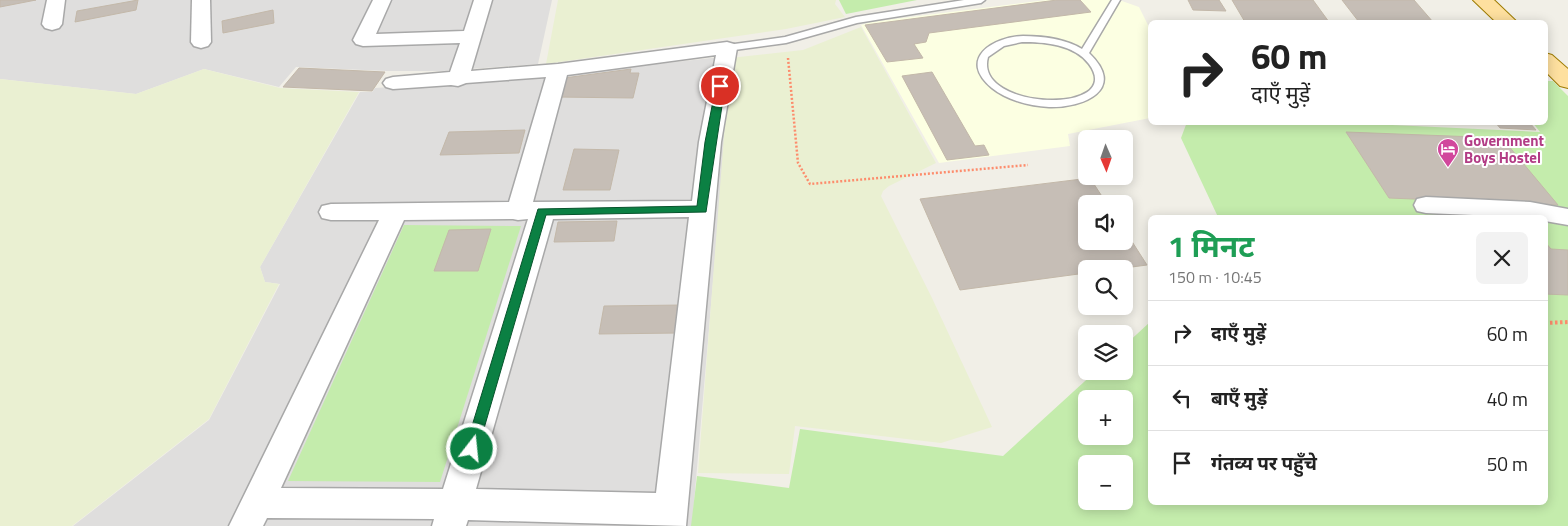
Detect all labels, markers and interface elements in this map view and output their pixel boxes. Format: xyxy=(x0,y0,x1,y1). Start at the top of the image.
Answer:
text: 60 m xyxy=(1251,29,1327,83)
icon: right xyxy=(1168,40,1233,105)
pin xyxy=(699,65,741,107)
icon: arrive xyxy=(706,72,734,100)
text: दाएँ मुड़ें xyxy=(1251,77,1310,111)
place label: Government Boys Hostel xyxy=(1464,129,1544,169)
north arrow xyxy=(1078,130,1132,185)
map controls xyxy=(1078,130,1133,510)
hotel icon: Government Boys Hostel xyxy=(1436,137,1460,168)
button: sound xyxy=(1078,195,1133,250)
text: 1 मिनट xyxy=(1168,223,1254,269)
button: close xyxy=(1476,232,1528,284)
button: search xyxy=(1078,260,1133,315)
text: 150 m · 10:45 xyxy=(1168,265,1262,289)
text: दाएँ मुड़ें xyxy=(1211,318,1266,347)
icon: right xyxy=(1168,319,1196,347)
text: 60 m xyxy=(1487,319,1528,348)
button: layers xyxy=(1078,325,1133,380)
text: बाएँ मुड़ें xyxy=(1211,383,1267,412)
icon: left xyxy=(1168,384,1196,412)
text: 40 m xyxy=(1487,384,1528,413)
button: + xyxy=(1078,390,1133,445)
position arrow xyxy=(445,422,497,474)
text: गंतव्य पर पहुँचे xyxy=(1211,448,1317,477)
icon: arrive xyxy=(1168,449,1196,477)
text: 50 m xyxy=(1487,449,1528,478)
button: − xyxy=(1078,455,1133,510)

